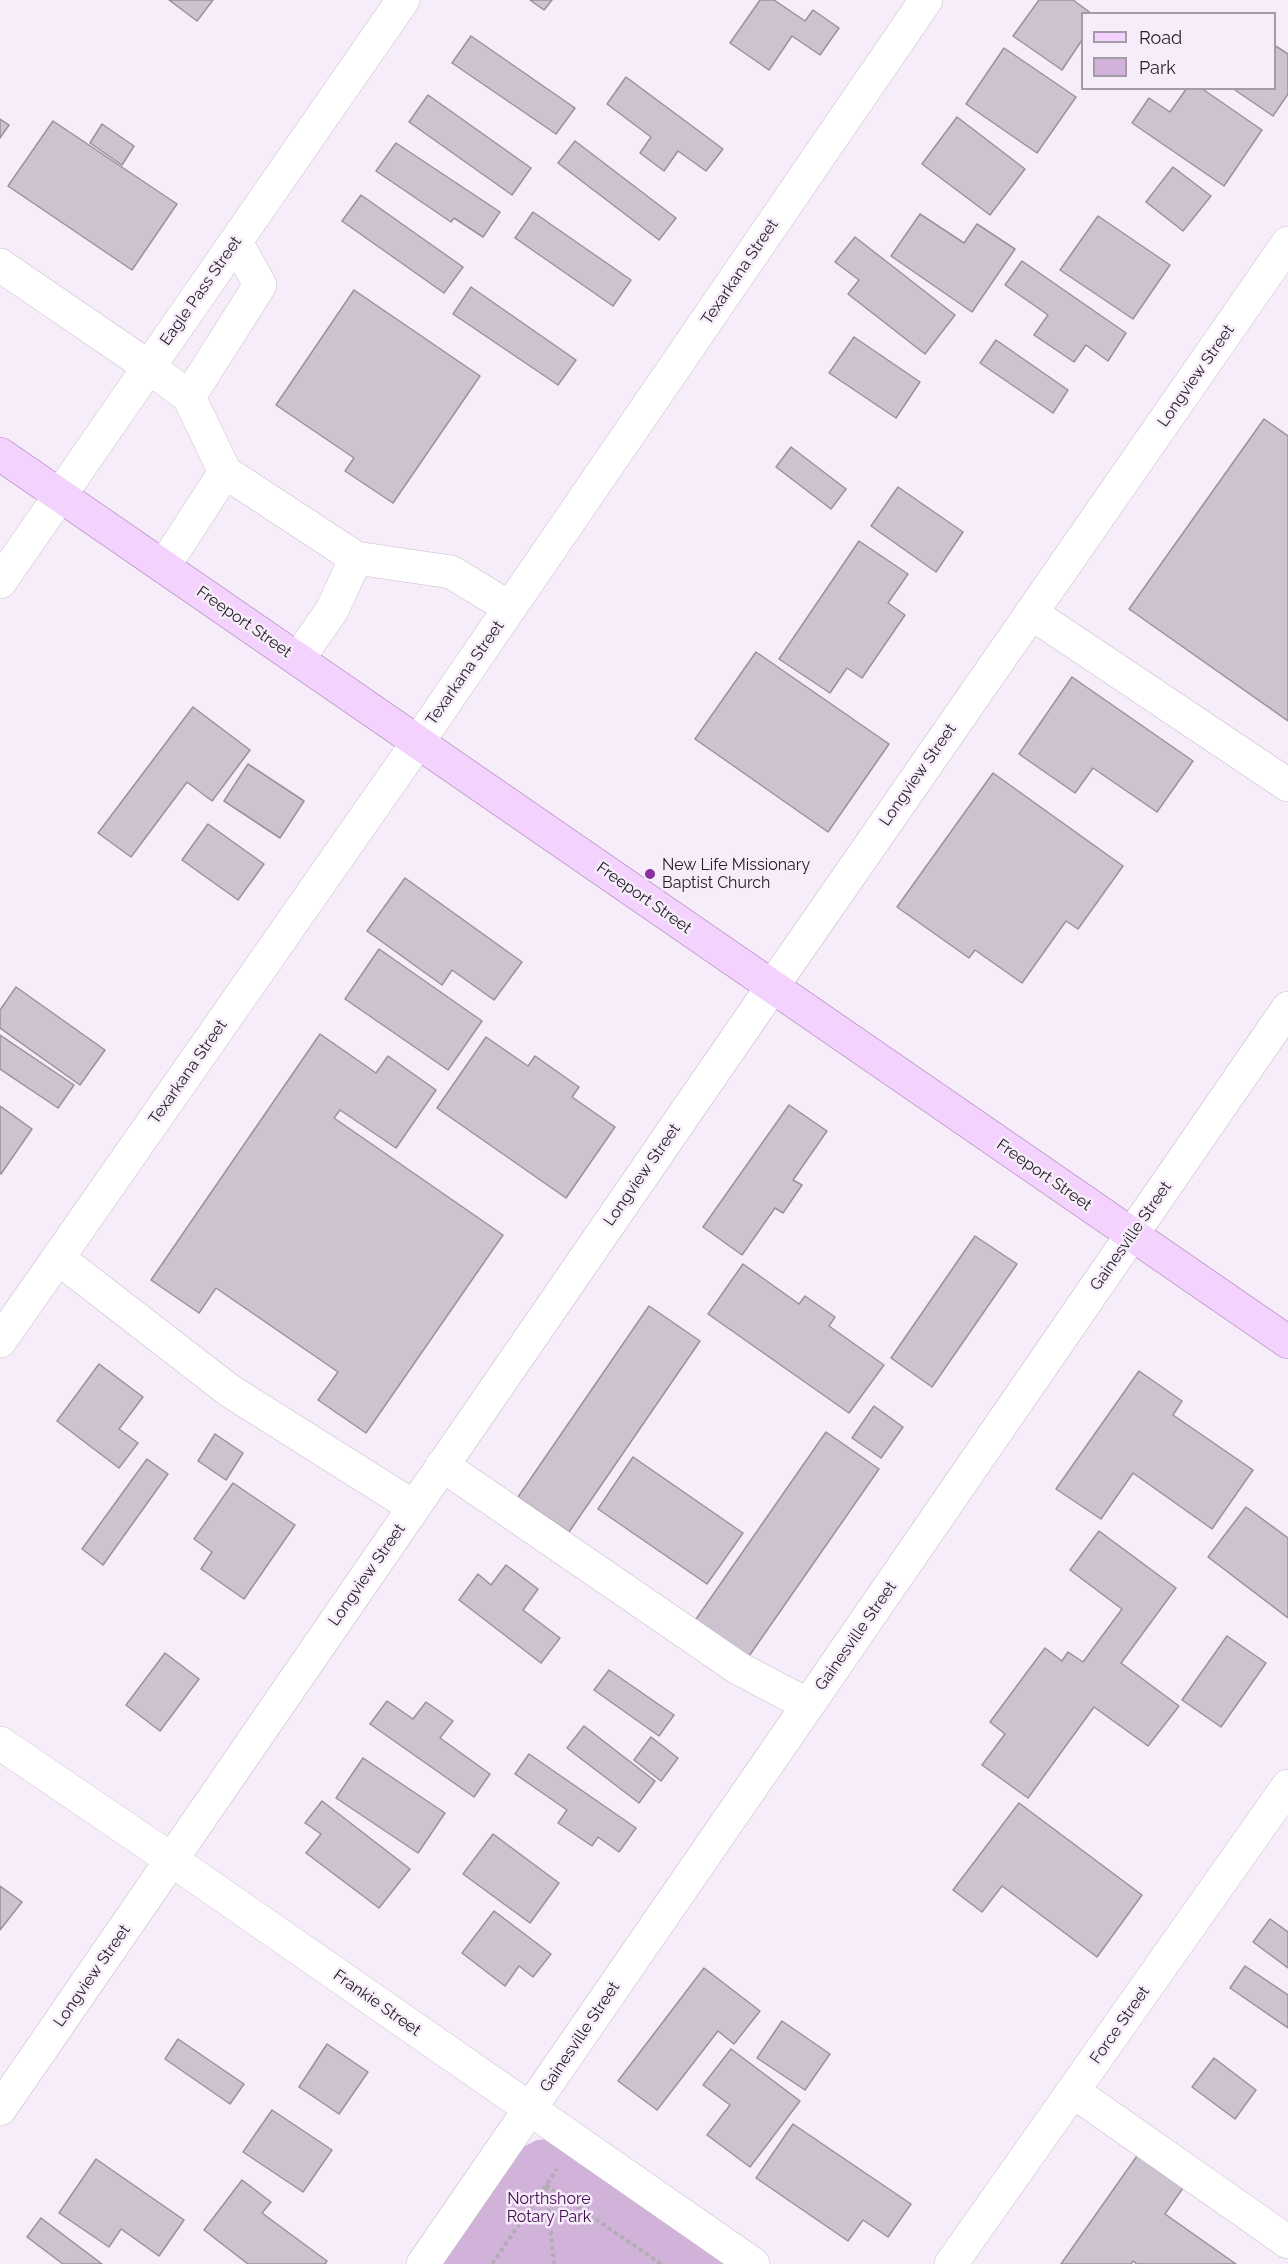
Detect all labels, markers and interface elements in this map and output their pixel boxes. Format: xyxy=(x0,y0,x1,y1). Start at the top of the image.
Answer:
legend xyxy=(1081,12,1276,90)
text: Road xyxy=(1139,27,1182,48)
text: Park xyxy=(1139,57,1176,78)
street label: Texarkana Street xyxy=(698,216,782,328)
street label: Eagle Pass Street xyxy=(156,233,246,349)
street label: Longview Street xyxy=(1154,321,1238,431)
street label: Freeport Street xyxy=(193,582,295,662)
street label: Texarkana Street xyxy=(422,617,508,729)
street label: Longview Street xyxy=(876,720,960,830)
place label: New Life Missionary Baptist Church xyxy=(662,855,810,893)
street label: Freeport Street xyxy=(593,858,695,938)
marker: New Life Missionary Baptist Church xyxy=(643,867,657,881)
street label: Texarkana Street xyxy=(145,1016,231,1128)
street label: Longview Street xyxy=(600,1120,684,1230)
street label: Freeport Street xyxy=(993,1135,1095,1215)
street label: Gainesville Street xyxy=(1086,1178,1176,1294)
street label: Longview Street xyxy=(325,1520,409,1630)
street label: Gainesville Street xyxy=(811,1578,901,1694)
street label: Longview Street xyxy=(50,1921,134,2031)
street label: Frankie Street xyxy=(330,1966,424,2040)
street label: Gainesville Street xyxy=(536,1978,624,2096)
street label: Force Street xyxy=(1086,1983,1154,2067)
park label: Northshore Rotary Park xyxy=(507,2189,591,2227)

